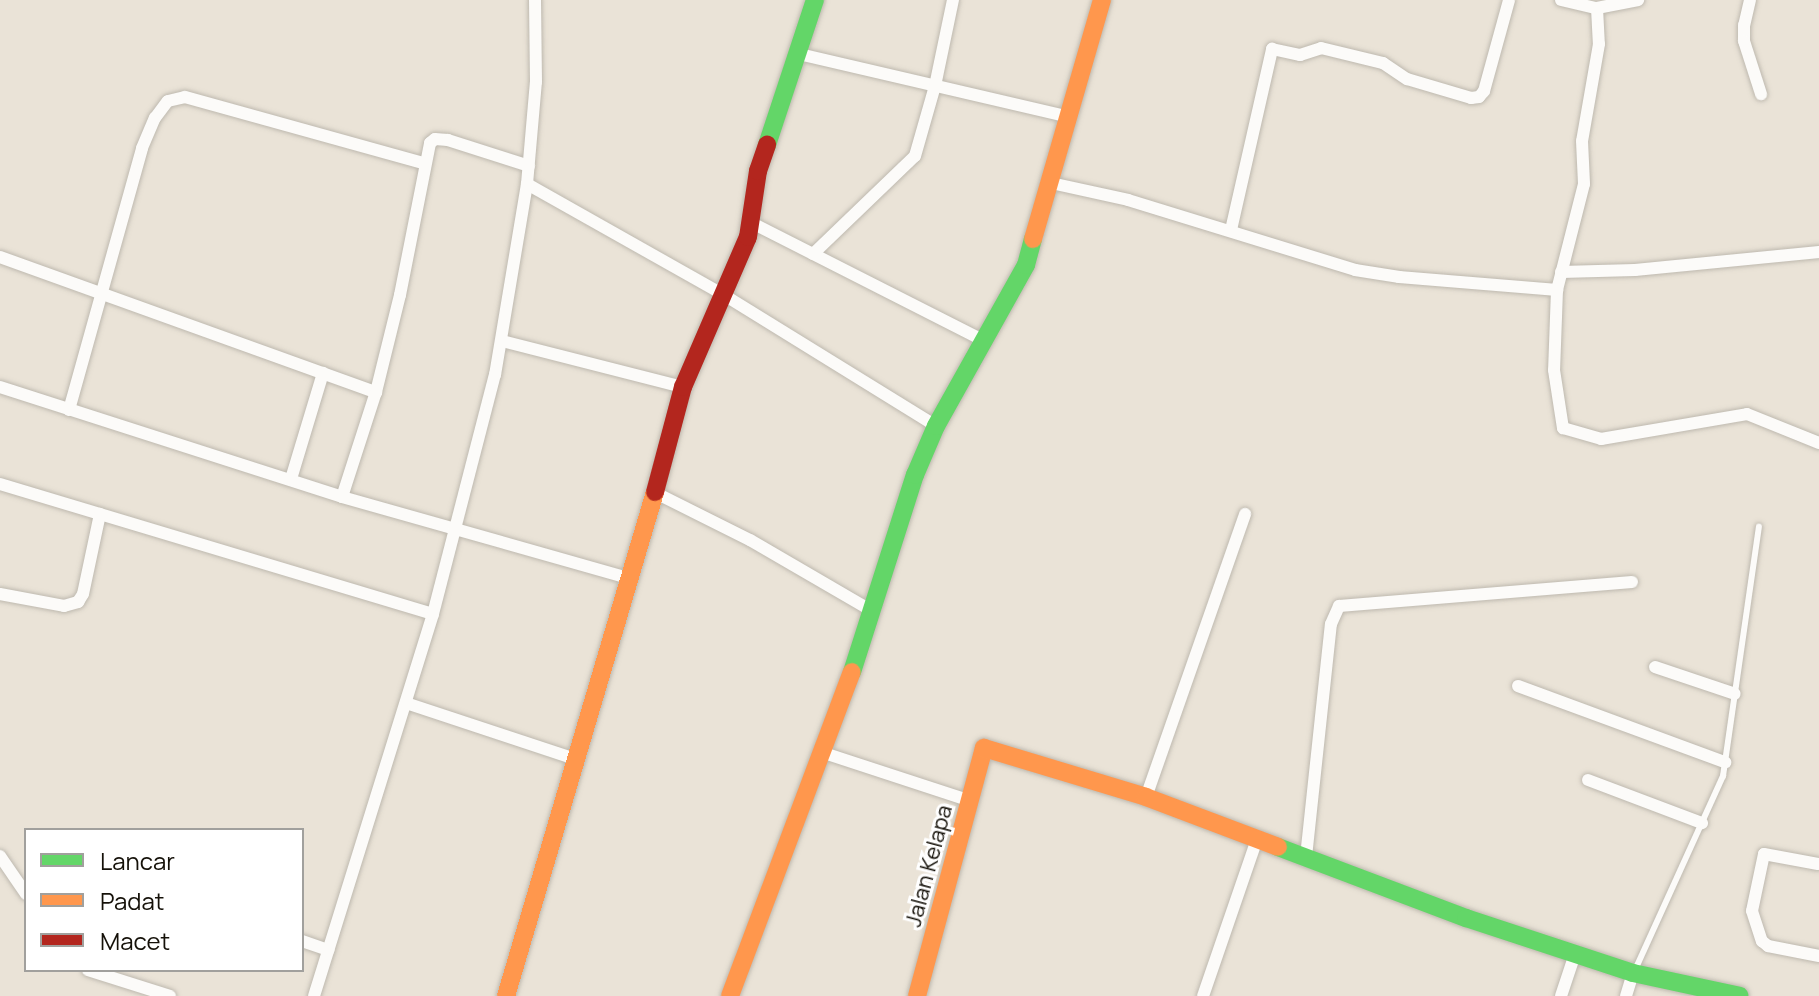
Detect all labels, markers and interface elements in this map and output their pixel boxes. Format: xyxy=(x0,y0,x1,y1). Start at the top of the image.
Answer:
street label: Jalan Kelapa xyxy=(900,802,958,930)
legend xyxy=(24,828,304,972)
text: Lancar xyxy=(100,844,175,877)
text: Padat xyxy=(100,884,164,917)
text: Macet xyxy=(100,924,170,957)

